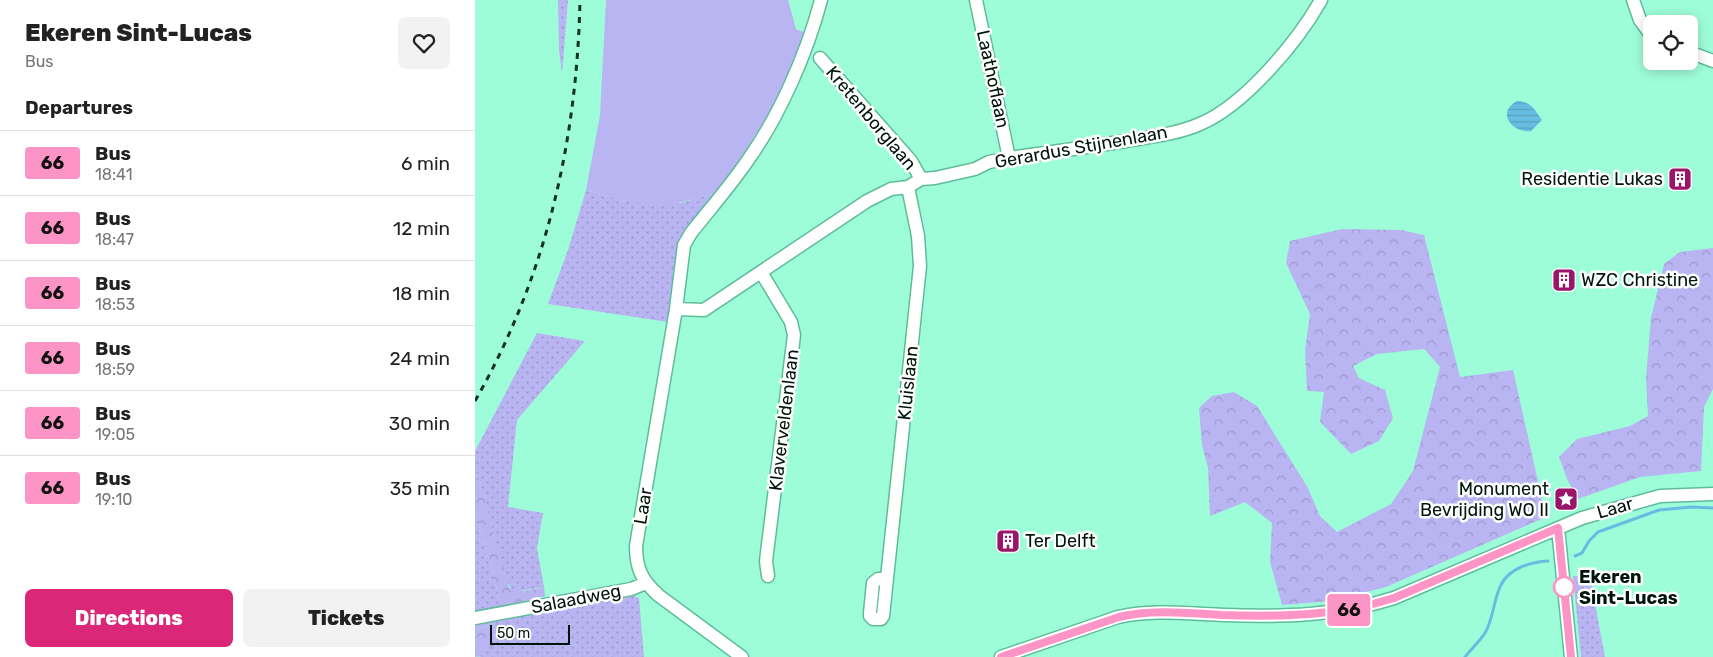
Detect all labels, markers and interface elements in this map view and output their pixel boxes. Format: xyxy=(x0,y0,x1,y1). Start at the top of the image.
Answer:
map controls xyxy=(1643,15,1698,70)
button: locate xyxy=(1643,15,1698,70)
button: heart xyxy=(398,17,450,69)
text: Ekeren Sint-Lucas xyxy=(25,19,252,47)
street label: Laathoflaan xyxy=(972,28,1014,130)
text: Bus xyxy=(25,52,53,71)
street label: Kretenborglaan xyxy=(821,61,921,175)
text: Departures xyxy=(25,96,133,119)
street label: Gerardus Stijnenlaan xyxy=(993,121,1169,173)
text: Bus xyxy=(95,142,131,165)
text: 66 xyxy=(41,152,64,174)
text: 6 min xyxy=(401,152,450,175)
text: 18:41 xyxy=(95,165,133,184)
building icon: Residentie Lukas xyxy=(1667,166,1693,192)
place label: Residentie Lukas xyxy=(1521,168,1663,190)
text: Bus xyxy=(95,207,131,230)
text: 66 xyxy=(41,217,64,239)
text: 12 min xyxy=(393,217,450,240)
text: 18:47 xyxy=(95,230,134,249)
building icon: WZC Christine xyxy=(1551,267,1577,293)
place label: WZC Christine xyxy=(1581,269,1698,291)
text: Bus xyxy=(95,272,131,295)
text: 66 xyxy=(41,282,64,304)
text: 18 min xyxy=(392,282,450,305)
text: 18:53 xyxy=(95,295,135,314)
text: Bus xyxy=(95,337,131,360)
street label: Kluislaan xyxy=(893,345,923,421)
text: 66 xyxy=(41,347,64,369)
text: 24 min xyxy=(390,347,450,370)
street label: Klaverveldenlaan xyxy=(764,348,804,492)
text: 18:59 xyxy=(95,360,135,379)
text: Bus xyxy=(95,402,131,425)
text: 66 xyxy=(41,412,64,434)
text: 30 min xyxy=(389,412,450,435)
text: 19:05 xyxy=(95,425,135,444)
text: Bus xyxy=(95,467,131,490)
text: 66 xyxy=(41,477,64,499)
text: 35 min xyxy=(390,477,450,500)
place label: Monument Bevrijding WO II xyxy=(1420,478,1549,521)
street label: Laar xyxy=(629,486,657,526)
place icon: Monument Bevrijding WO II xyxy=(1553,486,1579,512)
text: 19:10 xyxy=(95,490,132,509)
street label: Laar xyxy=(1594,492,1636,524)
building icon: Ter Delft xyxy=(995,528,1021,554)
place label: Ter Delft xyxy=(1025,530,1095,552)
place label: Ekeren Sint-Lucas xyxy=(1579,566,1678,609)
marker: Ekeren Sint-Lucas xyxy=(1553,576,1575,598)
street label: Salaadweg xyxy=(529,580,623,618)
button: Directions xyxy=(25,589,233,647)
button: Tickets xyxy=(243,589,450,647)
line badge: 66 xyxy=(1327,594,1371,626)
text: 66 xyxy=(1337,599,1361,621)
scale bar xyxy=(490,622,570,645)
text: 50 m xyxy=(497,625,530,642)

